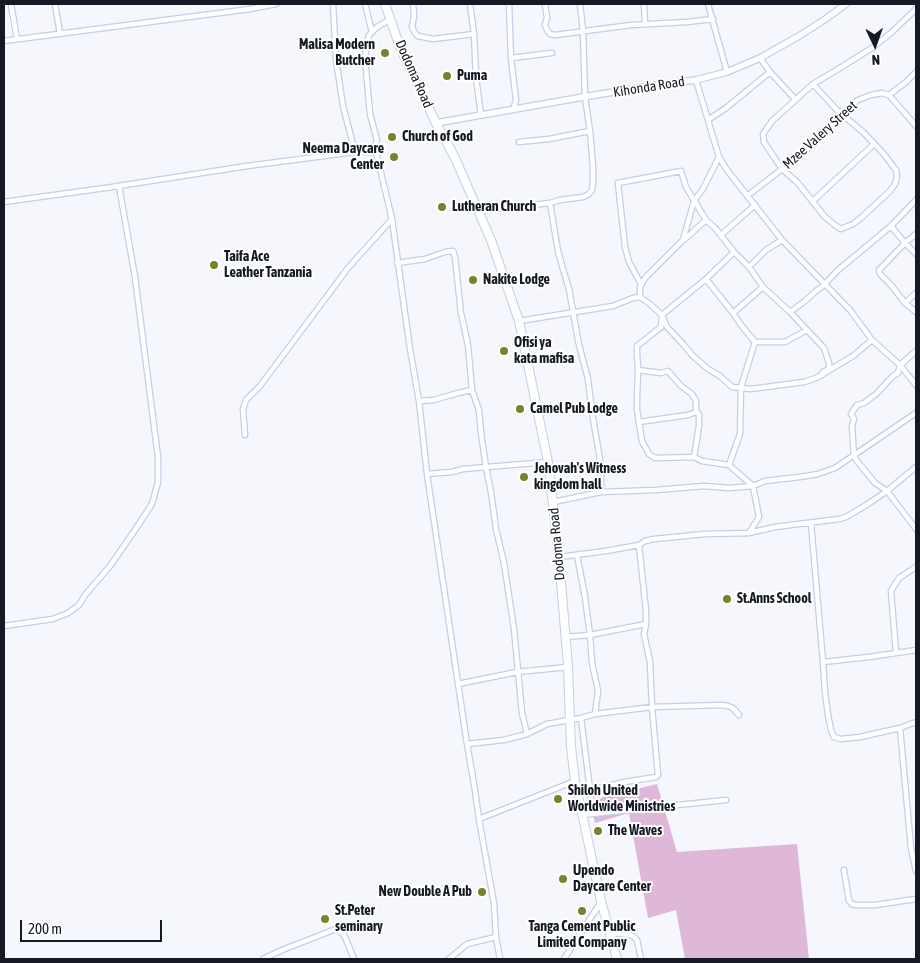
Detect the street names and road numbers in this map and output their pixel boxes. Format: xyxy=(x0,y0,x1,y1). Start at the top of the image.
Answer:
street label: Dodoma Road xyxy=(392,37,436,111)
street label: Kihonda Road xyxy=(612,73,686,101)
street label: Mzee Valery Street xyxy=(779,97,861,173)
street label: Dodoma Road xyxy=(545,507,569,581)

